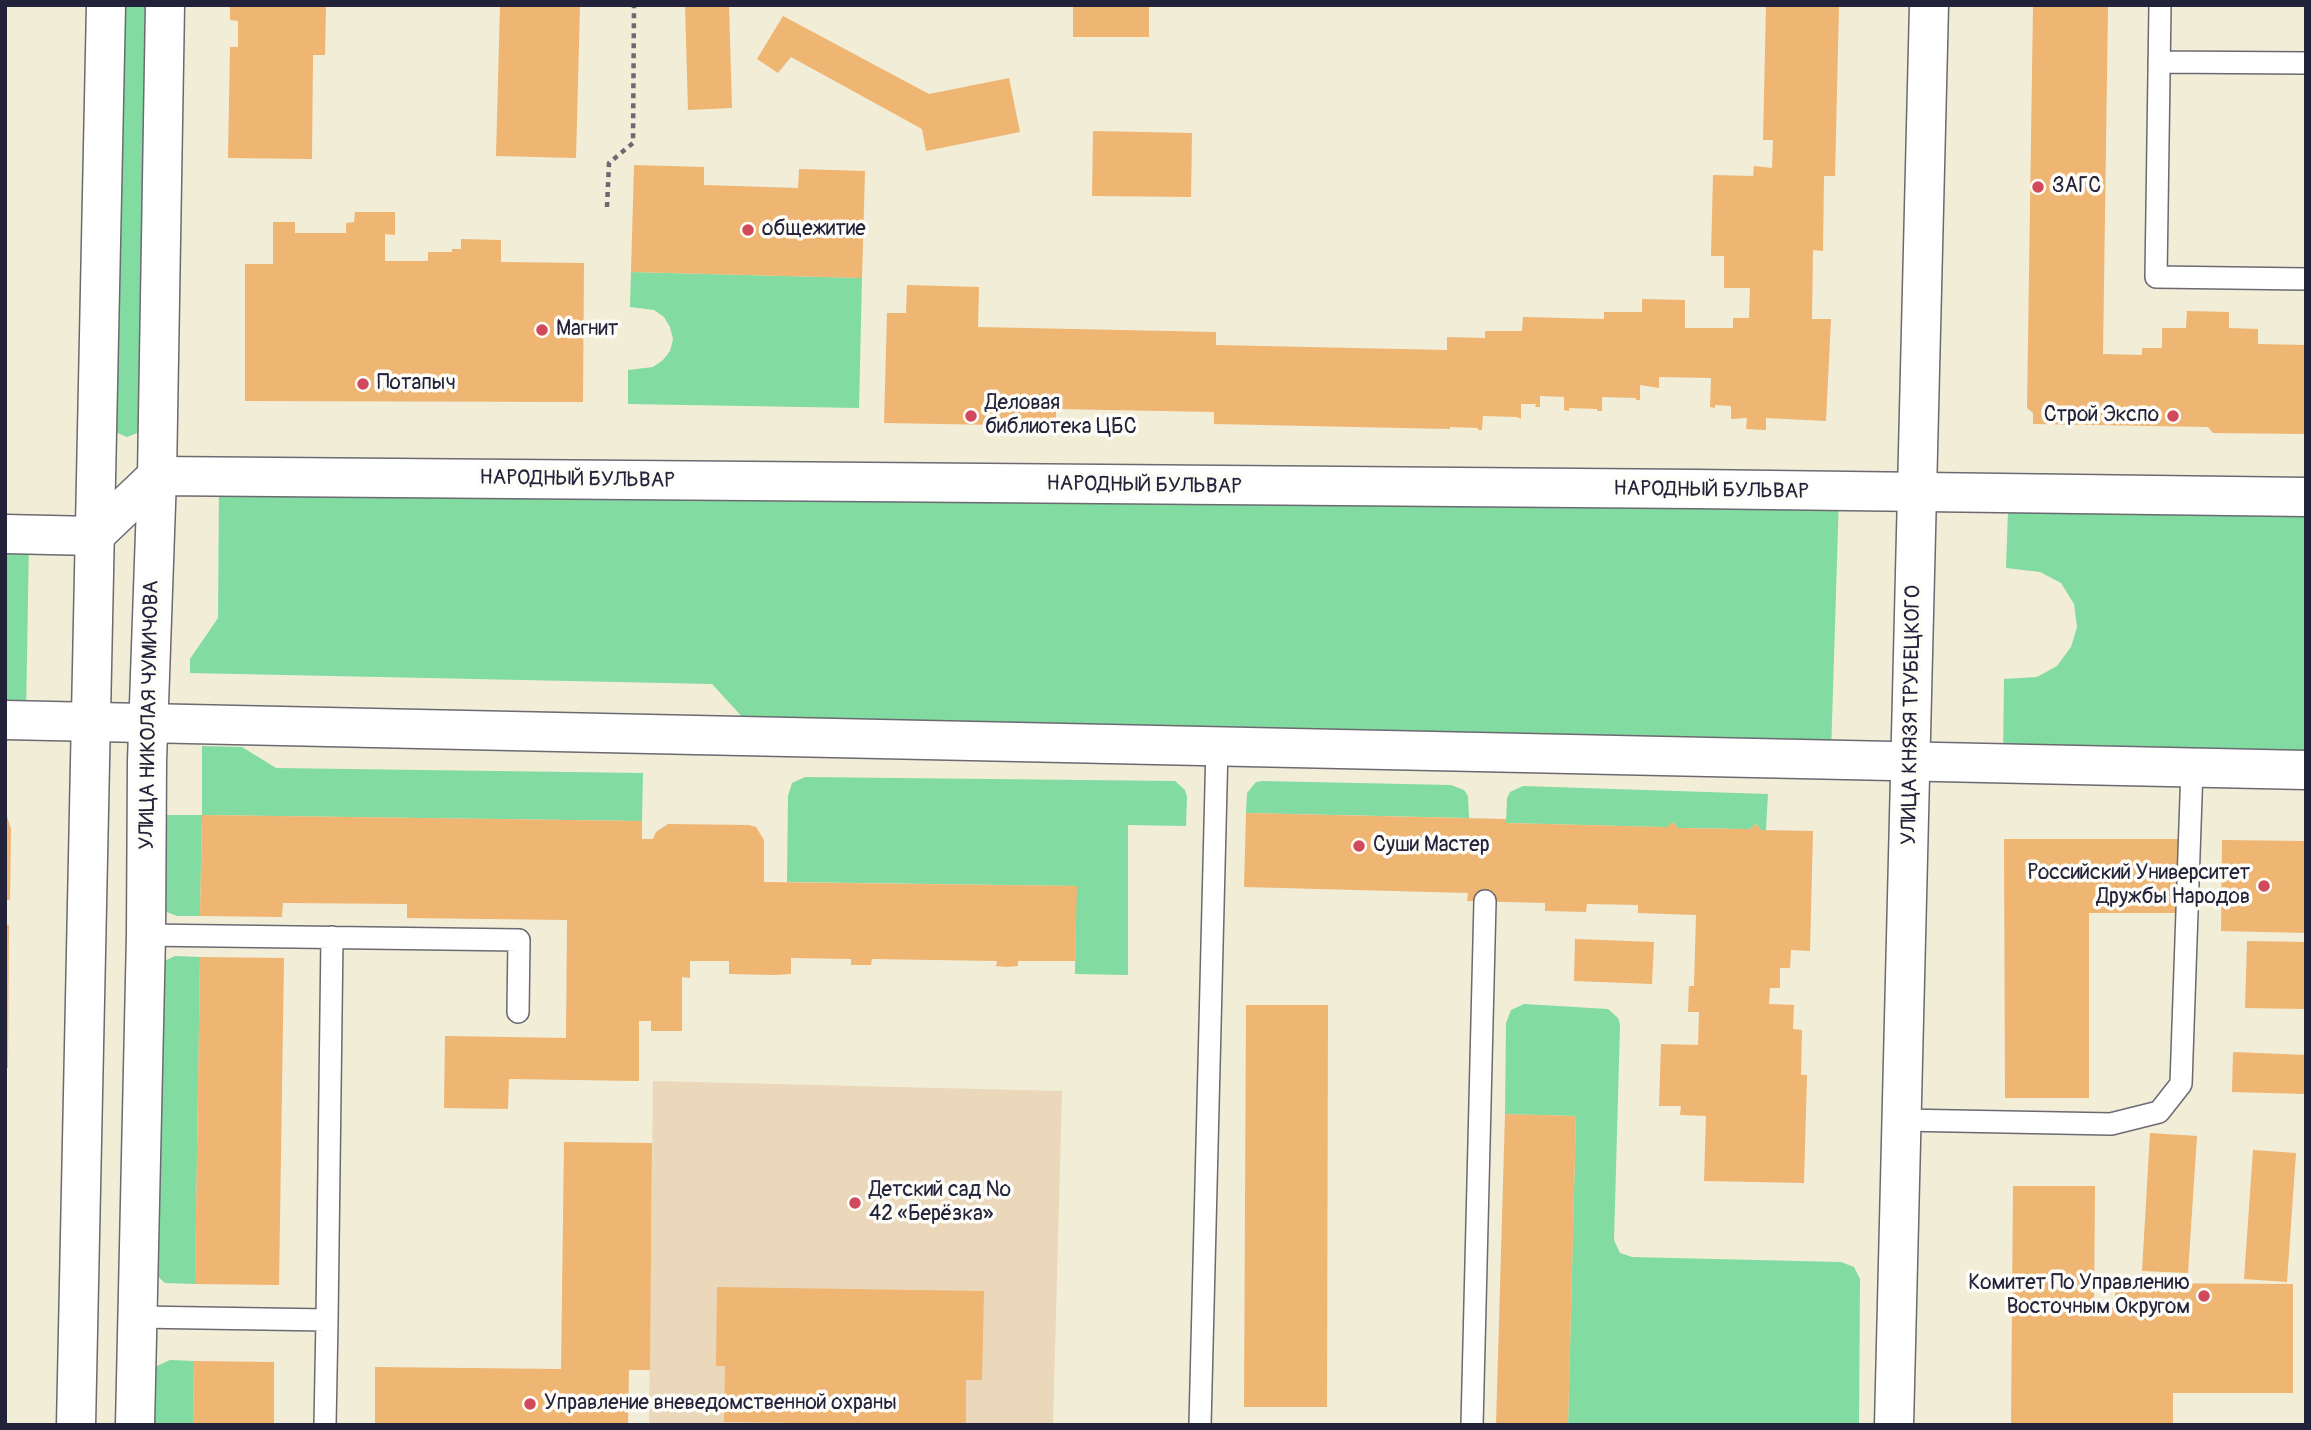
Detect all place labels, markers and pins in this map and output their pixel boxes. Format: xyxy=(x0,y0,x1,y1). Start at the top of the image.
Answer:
place label: ЗАГС xyxy=(2052,174,2101,200)
marker: ЗАГС xyxy=(2030,179,2046,195)
place label: общежитие xyxy=(762,217,866,243)
marker: общежитие xyxy=(740,222,756,238)
place label: Магнит xyxy=(556,317,618,343)
marker: Магнит xyxy=(534,322,550,338)
place label: Потапыч xyxy=(377,371,456,397)
marker: Потапыч xyxy=(355,376,371,392)
place label: Деловая библиотека ЦБС xyxy=(985,391,1137,441)
place label: Строй Экспо xyxy=(2044,403,2159,429)
marker: Деловая библиотека ЦБС xyxy=(963,408,979,424)
marker: Строй Экспо xyxy=(2165,408,2181,424)
place label: Суши Мастер xyxy=(1373,833,1490,859)
marker: Суши Мастер xyxy=(1351,838,1367,854)
place label: Российский Университет Дружбы Народов xyxy=(2028,861,2250,911)
marker: Российский Университет Дружбы Народов xyxy=(2256,878,2272,894)
place label: Детский сад № 42 «Берёзка» xyxy=(869,1178,1011,1228)
marker: Детский сад № 42 «Берёзка» xyxy=(847,1195,863,1211)
place label: Комитет По Управлению Восточным Округом xyxy=(1968,1271,2190,1321)
marker: Комитет По Управлению Восточным Округом xyxy=(2196,1288,2212,1304)
place label: Управление вневедомственной охраны xyxy=(544,1391,897,1417)
marker: Управление вневедомственной охраны xyxy=(522,1396,538,1412)

